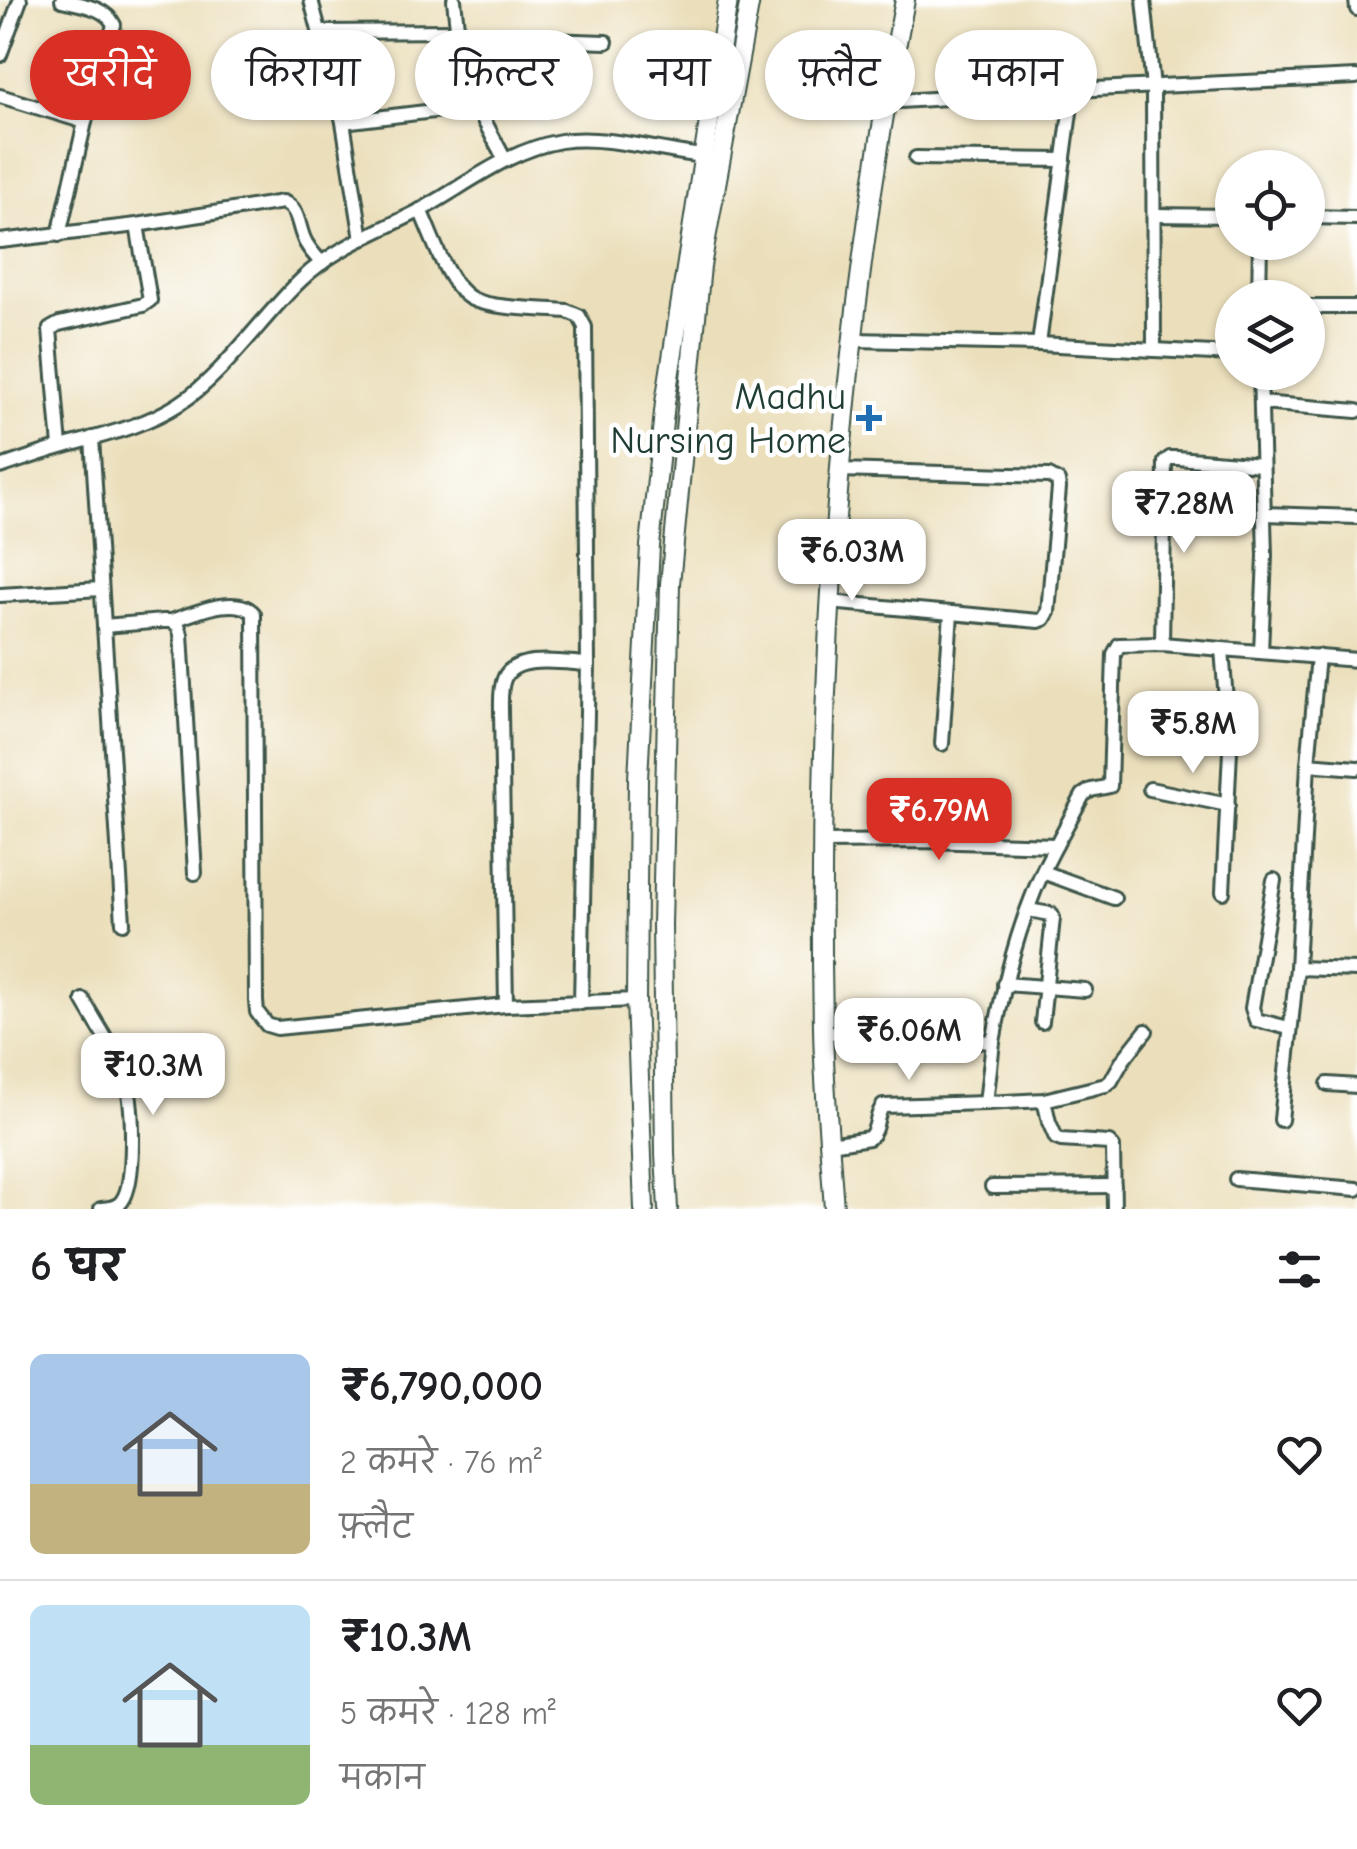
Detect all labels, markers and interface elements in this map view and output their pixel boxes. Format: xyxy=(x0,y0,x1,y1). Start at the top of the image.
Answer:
chip: खरीदें xyxy=(30,30,191,120)
chip: किराया xyxy=(211,30,395,120)
chip: फ़िल्टर xyxy=(415,30,593,120)
chip: नया xyxy=(613,30,745,120)
chip: फ़्लैट xyxy=(765,30,915,120)
chip: मकान xyxy=(935,30,1097,120)
map controls xyxy=(1215,150,1325,390)
button: locate xyxy=(1215,150,1325,260)
button: layers xyxy=(1215,280,1325,390)
place label: Madhu Nursing Home xyxy=(610,375,846,463)
marker: Madhu Nursing Home xyxy=(856,405,882,431)
pin: ₹7.28M xyxy=(1103,471,1265,556)
text: ₹7.28M xyxy=(1134,485,1234,522)
pin: ₹6.03M xyxy=(771,519,933,604)
text: ₹6.03M xyxy=(800,533,904,570)
pin: ₹5.8M xyxy=(1123,691,1263,776)
text: ₹5.8M xyxy=(1150,705,1236,742)
pin: ₹6.79M xyxy=(858,778,1020,863)
text: ₹6.79M xyxy=(889,792,989,829)
pin: ₹6.06M xyxy=(828,998,990,1083)
text: ₹6.06M xyxy=(856,1012,962,1049)
pin: ₹10.3M xyxy=(72,1033,234,1118)
text: ₹10.3M xyxy=(103,1047,203,1084)
text: 6 घर xyxy=(30,1242,123,1291)
icon: filters xyxy=(1272,1242,1327,1297)
text: ₹6,790,000 xyxy=(340,1362,543,1411)
icon: home xyxy=(110,1394,230,1514)
icon: heart xyxy=(1272,1427,1327,1482)
text: 2 कमरे · 76 m² xyxy=(340,1444,542,1481)
text: फ़्लैट xyxy=(340,1509,413,1546)
text: ₹10.3M xyxy=(340,1613,472,1662)
icon: home xyxy=(110,1645,230,1765)
icon: heart xyxy=(1272,1678,1327,1733)
text: 5 कमरे · 128 m² xyxy=(340,1695,556,1732)
text: मकान xyxy=(340,1760,425,1797)

